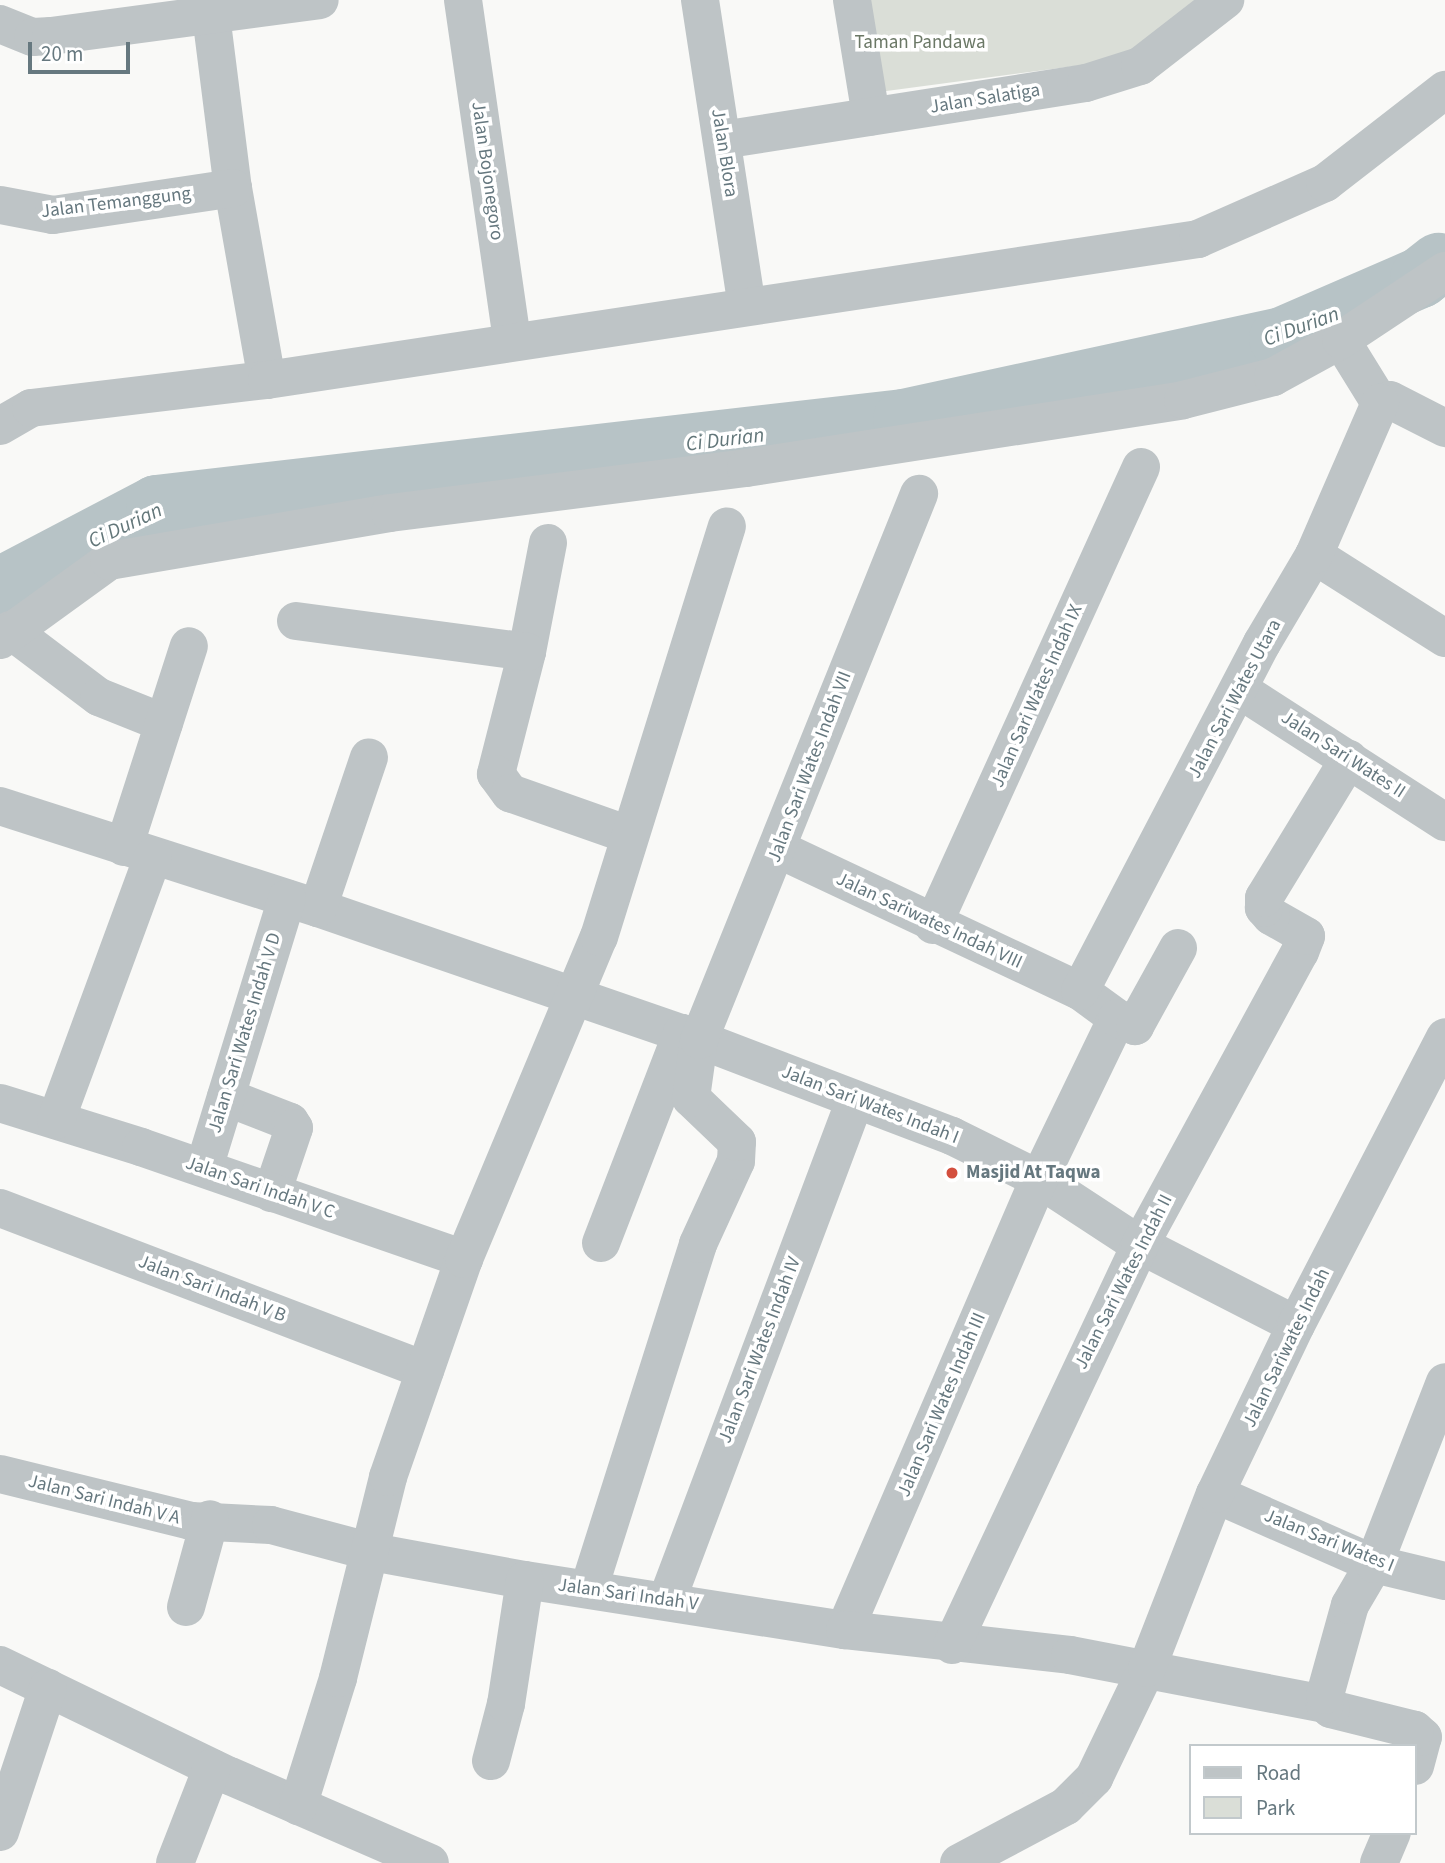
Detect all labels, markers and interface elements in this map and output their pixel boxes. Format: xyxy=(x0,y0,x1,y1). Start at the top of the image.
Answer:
scale bar xyxy=(32,28,133,72)
park label: Taman Pandawa xyxy=(855,32,985,54)
text: 20 m xyxy=(41,39,83,69)
street label: Jalan Salatiga xyxy=(928,79,1042,119)
street label: Jalan Bojonegoro xyxy=(466,100,508,242)
street label: Jalan Blora xyxy=(706,107,742,199)
street label: Jalan Temanggung xyxy=(40,182,192,224)
water label: Ci Durian xyxy=(1260,301,1342,351)
water label: Ci Durian xyxy=(684,422,766,456)
water label: Ci Durian xyxy=(84,497,166,553)
street label: Jalan Sari Wates Indah IX xyxy=(986,601,1088,791)
street label: Jalan Sari Wates Utara xyxy=(1183,616,1287,782)
street label: Jalan Sari Wates Indah VII xyxy=(763,668,857,866)
street label: Jalan Sari Wates II xyxy=(1277,706,1409,804)
street label: Jalan Sariwates Indah VIII xyxy=(832,868,1026,974)
street label: Jalan Sari Wates Indah V D xyxy=(204,930,286,1136)
street label: Jalan Sari Wates Indah I xyxy=(778,1061,962,1149)
street label: Jalan Sari Indah V C xyxy=(182,1152,338,1224)
place label: Masjid At Taqwa xyxy=(966,1162,1101,1184)
marker: Masjid At Taqwa xyxy=(944,1165,960,1181)
street label: Jalan Sari Wates Indah II xyxy=(1070,1191,1178,1373)
street label: Jalan Sari Indah V B xyxy=(135,1250,289,1328)
street label: Jalan Sari Wates Indah IV xyxy=(714,1254,806,1446)
street label: Jalan Sariwates Indah xyxy=(1239,1265,1335,1431)
street label: Jalan Sari Wates Indah III xyxy=(893,1309,991,1501)
street label: Jalan Sari Indah V A xyxy=(26,1470,182,1530)
street label: Jalan Sari Wates I xyxy=(1261,1505,1397,1577)
street label: Jalan Sari Indah V xyxy=(556,1574,700,1616)
legend xyxy=(1190,1744,1417,1835)
text: Road xyxy=(1256,1758,1301,1788)
text: Park xyxy=(1256,1793,1295,1823)

